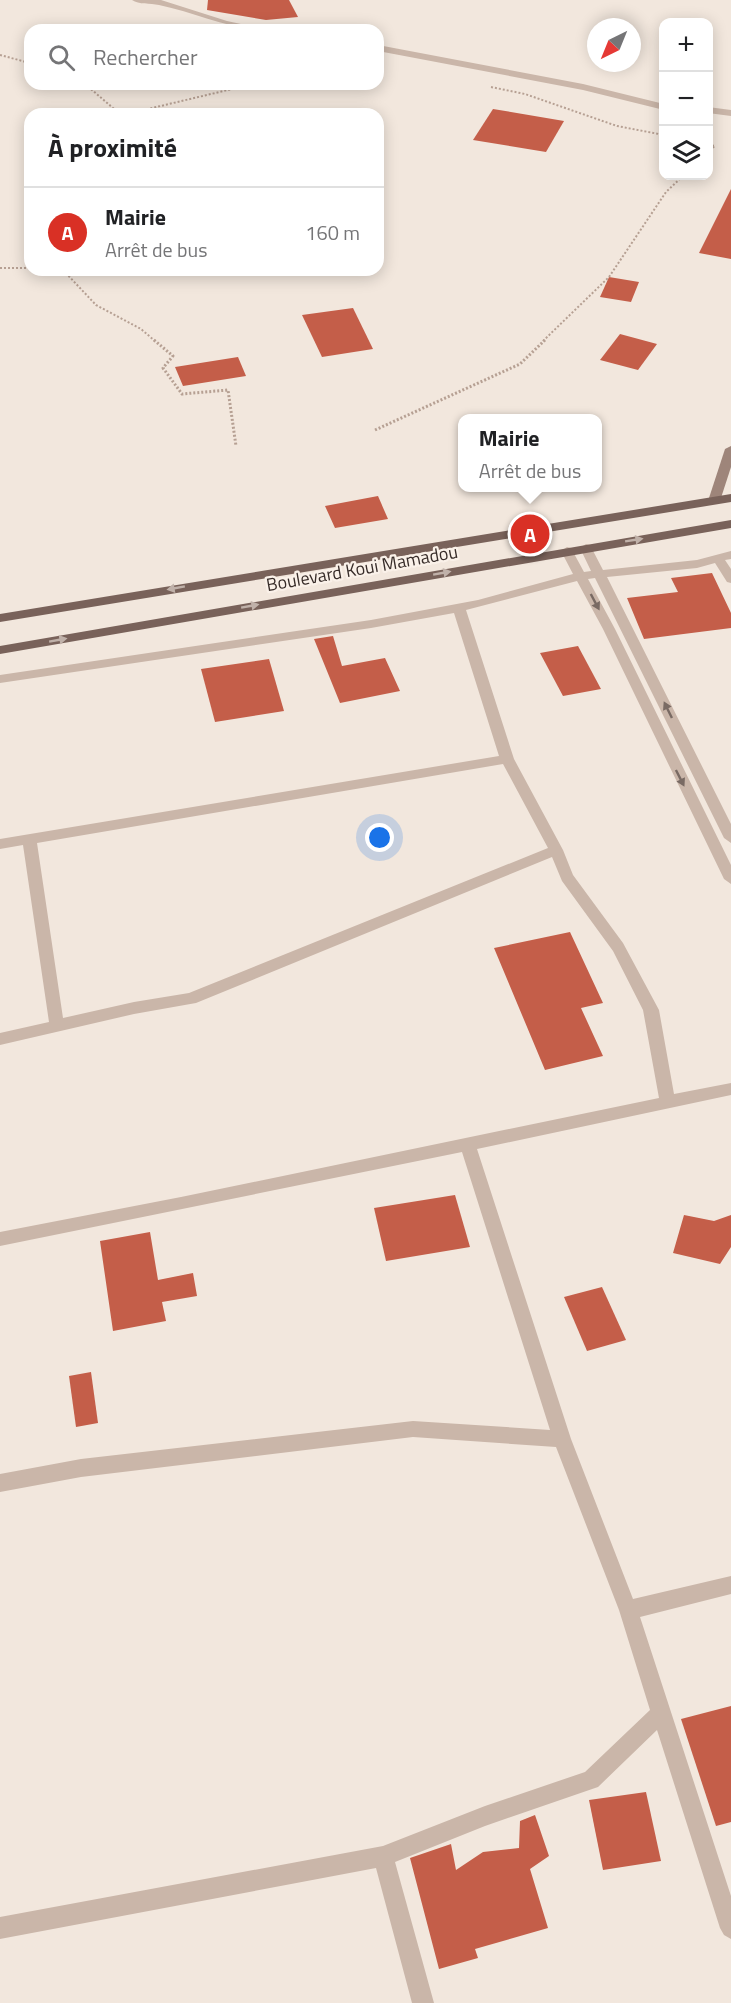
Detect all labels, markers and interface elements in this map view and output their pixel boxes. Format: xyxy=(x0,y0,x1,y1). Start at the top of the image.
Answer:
north arrow xyxy=(587,18,641,72)
map controls xyxy=(659,18,713,180)
button: + xyxy=(659,18,713,72)
search box xyxy=(24,24,384,90)
text: Rechercher xyxy=(93,40,198,74)
icon: search xyxy=(45,41,78,74)
button: − xyxy=(659,72,713,126)
button: layers xyxy=(659,126,713,180)
text: À proximité xyxy=(48,128,177,167)
text: Mairie xyxy=(105,200,166,234)
text: A xyxy=(61,217,74,248)
text: 160 m xyxy=(305,217,360,248)
text: Arrêt de bus xyxy=(105,234,208,265)
popup xyxy=(458,414,602,492)
text: Mairie xyxy=(479,421,540,455)
text: Arrêt de bus xyxy=(479,455,581,486)
pin: A xyxy=(510,512,550,556)
one-way arrow xyxy=(625,535,644,544)
street label: Boulevard Koui Mamadou xyxy=(264,538,460,598)
one-way arrow xyxy=(433,568,452,577)
one-way arrow xyxy=(166,584,185,593)
one-way arrow xyxy=(590,594,600,611)
one-way arrow xyxy=(240,601,259,610)
one-way arrow xyxy=(48,635,67,644)
one-way arrow xyxy=(663,702,672,719)
one-way arrow xyxy=(676,769,685,786)
your location xyxy=(365,823,394,852)

